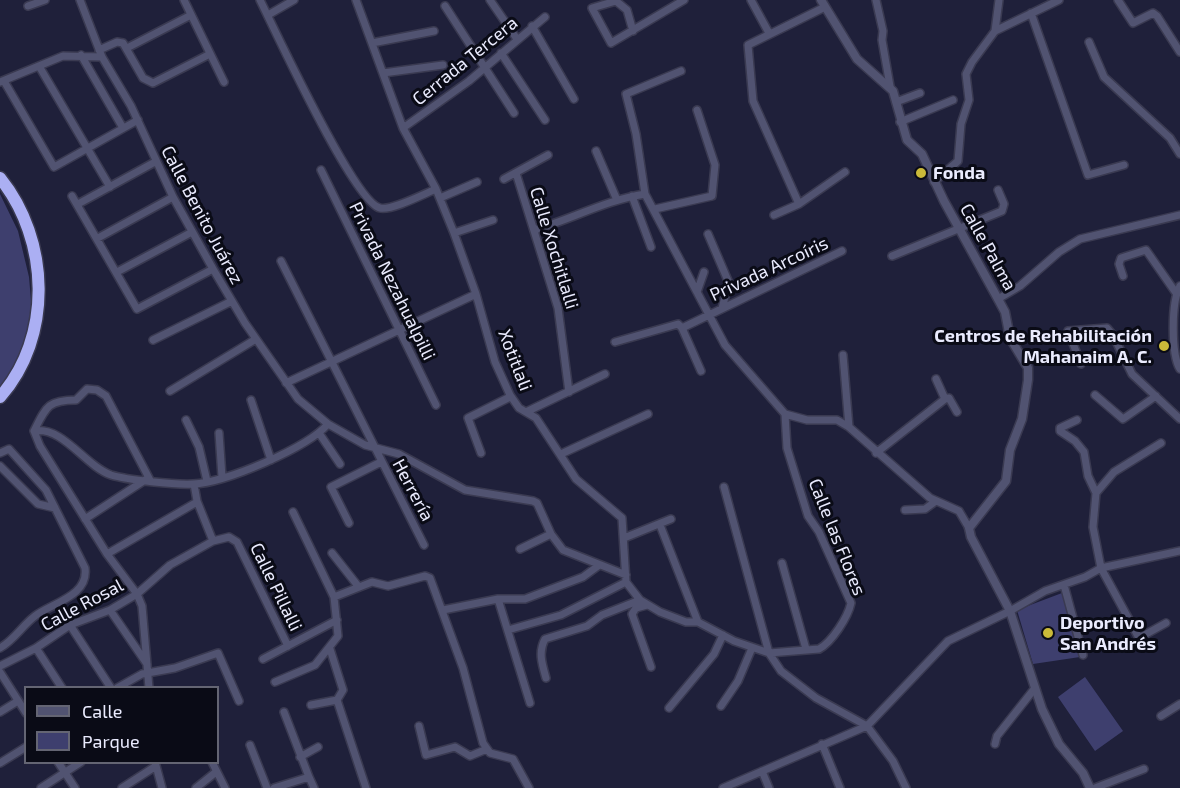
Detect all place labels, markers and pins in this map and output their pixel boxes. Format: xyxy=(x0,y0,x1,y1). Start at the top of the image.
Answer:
place label: Fonda xyxy=(933,162,985,184)
marker: Fonda xyxy=(914,166,928,180)
place label: Centros de Rehabilitación Mahanaim A. C. xyxy=(934,325,1152,368)
marker: Centros de Rehabilitación Mahanaim A. C. xyxy=(1157,339,1171,353)
place label: Deportivo San Andrés xyxy=(1060,612,1156,654)
marker: Deportivo San Andrés xyxy=(1041,626,1055,640)

